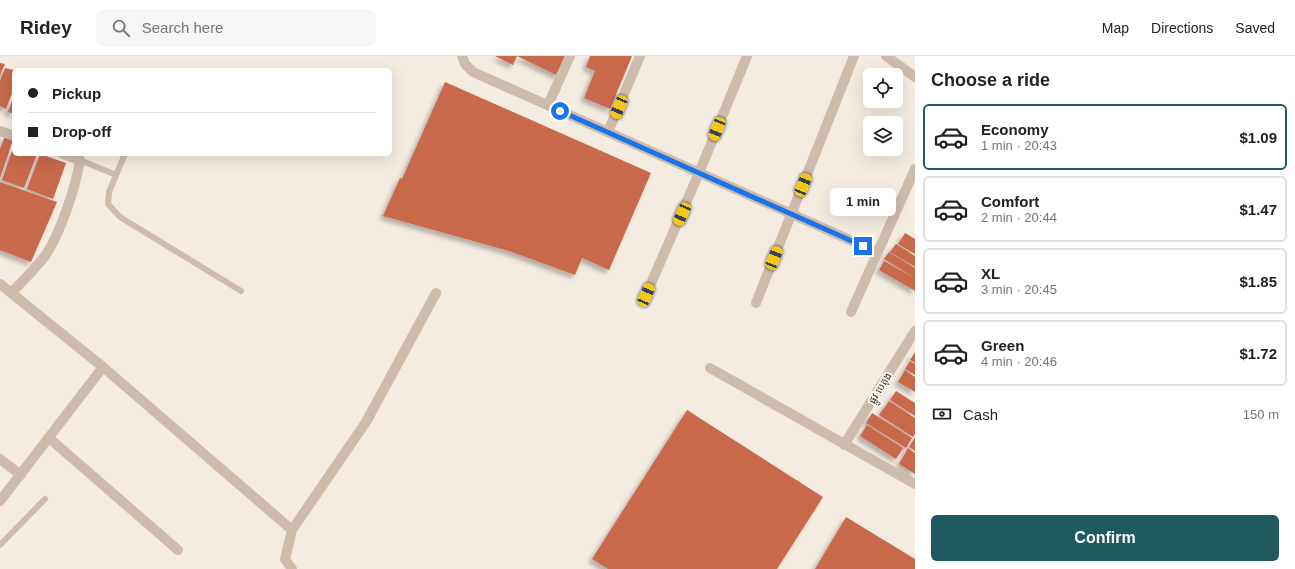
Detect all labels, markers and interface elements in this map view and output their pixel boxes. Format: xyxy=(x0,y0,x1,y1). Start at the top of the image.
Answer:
search box xyxy=(96,10,376,46)
text: Ridey xyxy=(20,17,72,38)
icon: search xyxy=(110,17,132,39)
text: Search here xyxy=(142,19,223,36)
text: Map xyxy=(1102,20,1129,36)
text: Directions xyxy=(1151,20,1213,36)
text: Saved xyxy=(1235,20,1275,36)
map controls xyxy=(863,68,903,156)
button: locate xyxy=(863,68,903,108)
text: Choose a ride xyxy=(931,70,1050,90)
text: Pickup xyxy=(52,85,101,102)
car xyxy=(609,94,629,120)
route start xyxy=(551,102,569,120)
car xyxy=(707,116,727,142)
button: layers xyxy=(863,116,903,156)
icon: car xyxy=(933,119,969,155)
text: Economy xyxy=(981,121,1049,138)
text: Drop-off xyxy=(52,123,111,140)
text: $1.09 xyxy=(1239,129,1277,146)
text: 1 min · 20:43 xyxy=(981,138,1057,153)
car xyxy=(793,172,813,198)
callout: 1 min xyxy=(830,188,896,216)
icon: car xyxy=(933,191,969,227)
text: Comfort xyxy=(981,193,1039,210)
text: 1 min xyxy=(846,194,880,209)
car xyxy=(672,201,692,227)
text: $1.47 xyxy=(1239,201,1277,218)
text: 2 min · 20:44 xyxy=(981,210,1057,225)
route end xyxy=(854,237,872,255)
car xyxy=(764,245,784,271)
icon: car xyxy=(933,263,969,299)
text: XL xyxy=(981,265,1000,282)
text: $1.85 xyxy=(1239,273,1277,290)
car xyxy=(636,282,656,308)
text: 3 min · 20:45 xyxy=(981,282,1057,297)
icon: car xyxy=(933,335,969,371)
text: Green xyxy=(981,337,1024,354)
text: $1.72 xyxy=(1239,345,1277,362)
text: 4 min · 20:46 xyxy=(981,354,1057,369)
street label: ផ្លូវ បេតុង xyxy=(866,371,897,408)
icon: cash xyxy=(931,403,953,425)
text: Cash xyxy=(963,406,998,423)
text: 150 m xyxy=(1243,407,1279,422)
button: Confirm xyxy=(931,515,1279,561)

